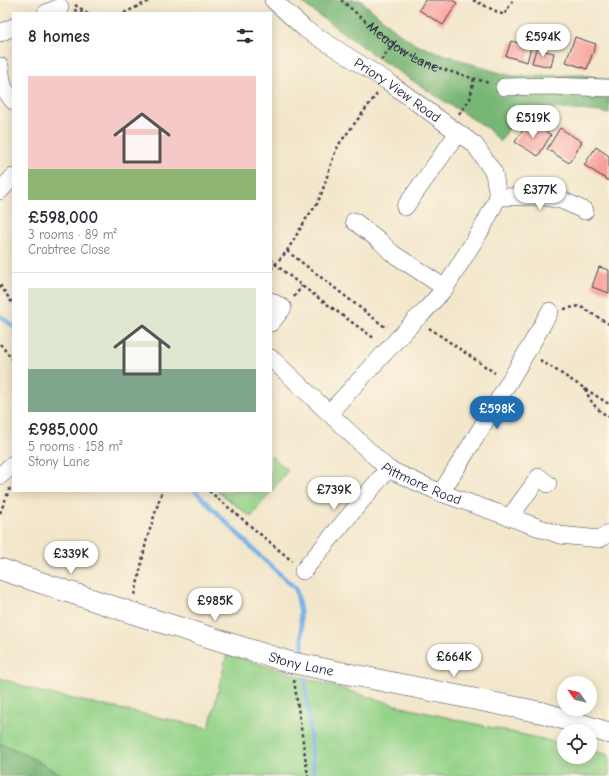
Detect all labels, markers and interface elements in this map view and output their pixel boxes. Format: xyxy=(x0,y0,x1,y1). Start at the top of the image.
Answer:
street label: Meadow Lane xyxy=(363,17,441,76)
pin: £594K xyxy=(515,24,571,58)
icon: filters xyxy=(234,25,256,47)
text: 8 homes xyxy=(28,27,90,46)
text: £594K xyxy=(525,29,561,44)
street label: Priory View Road xyxy=(351,54,444,126)
icon: home xyxy=(106,102,178,174)
pin: £519K xyxy=(505,105,561,139)
text: £519K xyxy=(516,110,550,125)
pin: £377K xyxy=(512,177,568,211)
text: £377K xyxy=(523,182,557,197)
text: £598,000 xyxy=(28,208,98,227)
text: 3 rooms · 89 m² xyxy=(28,227,117,242)
text: Crabtree Close xyxy=(28,242,110,257)
icon: home xyxy=(106,314,178,386)
pin: £598K xyxy=(469,396,525,430)
text: £598K xyxy=(479,401,515,416)
text: £985,000 xyxy=(28,420,98,439)
text: 5 rooms · 158 m² xyxy=(28,439,122,454)
text: Stony Lane xyxy=(28,454,89,469)
street label: Pittmore Road xyxy=(378,459,464,508)
pin: £739K xyxy=(306,477,362,511)
text: £739K xyxy=(317,482,351,497)
pin: £339K xyxy=(43,541,99,575)
text: £339K xyxy=(53,546,89,561)
pin: £985K xyxy=(187,588,243,622)
text: £985K xyxy=(197,593,233,608)
pin: £664K xyxy=(426,644,482,678)
street label: Stony Lane xyxy=(267,648,335,679)
text: £664K xyxy=(436,649,472,664)
north arrow xyxy=(557,676,597,716)
map controls xyxy=(557,676,597,764)
button: locate xyxy=(557,724,597,764)

